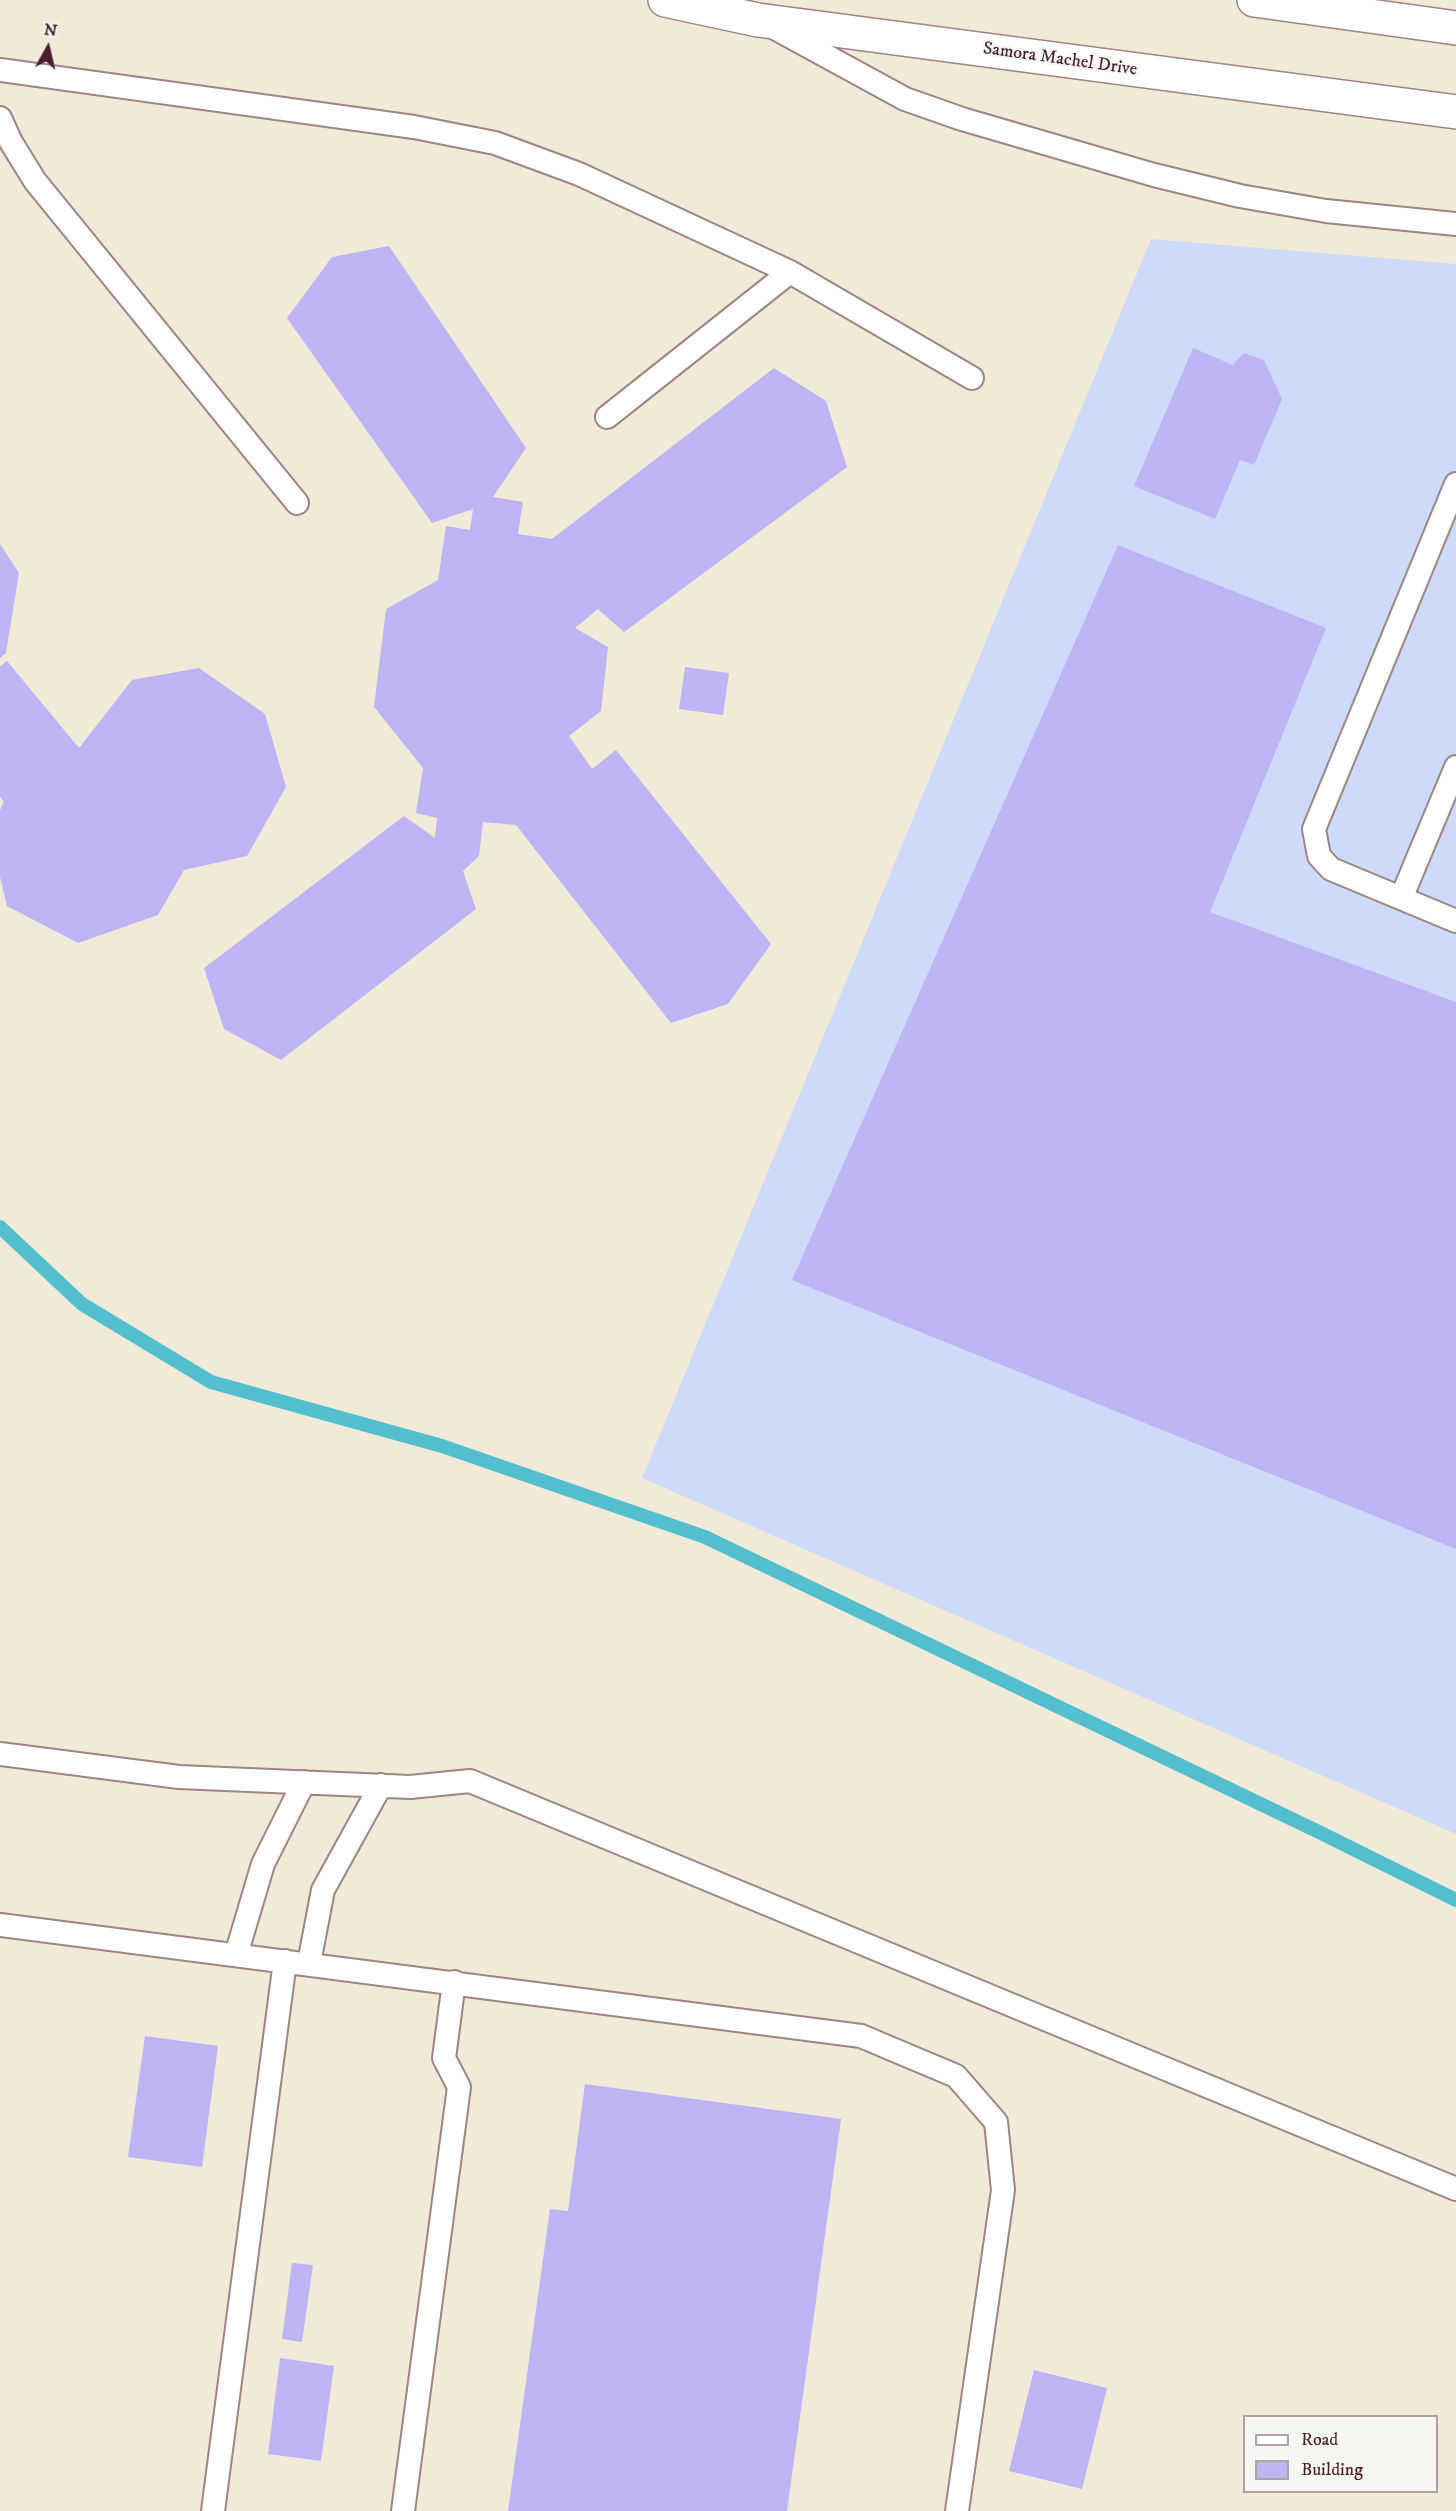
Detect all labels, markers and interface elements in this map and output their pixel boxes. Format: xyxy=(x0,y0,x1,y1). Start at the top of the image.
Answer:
north arrow xyxy=(18,18,78,78)
text: N xyxy=(43,19,58,41)
street label: Samora Machel Drive xyxy=(982,38,1138,82)
legend xyxy=(1243,2415,1438,2493)
text: Road xyxy=(1301,2429,1338,2451)
text: Building xyxy=(1301,2459,1363,2481)

